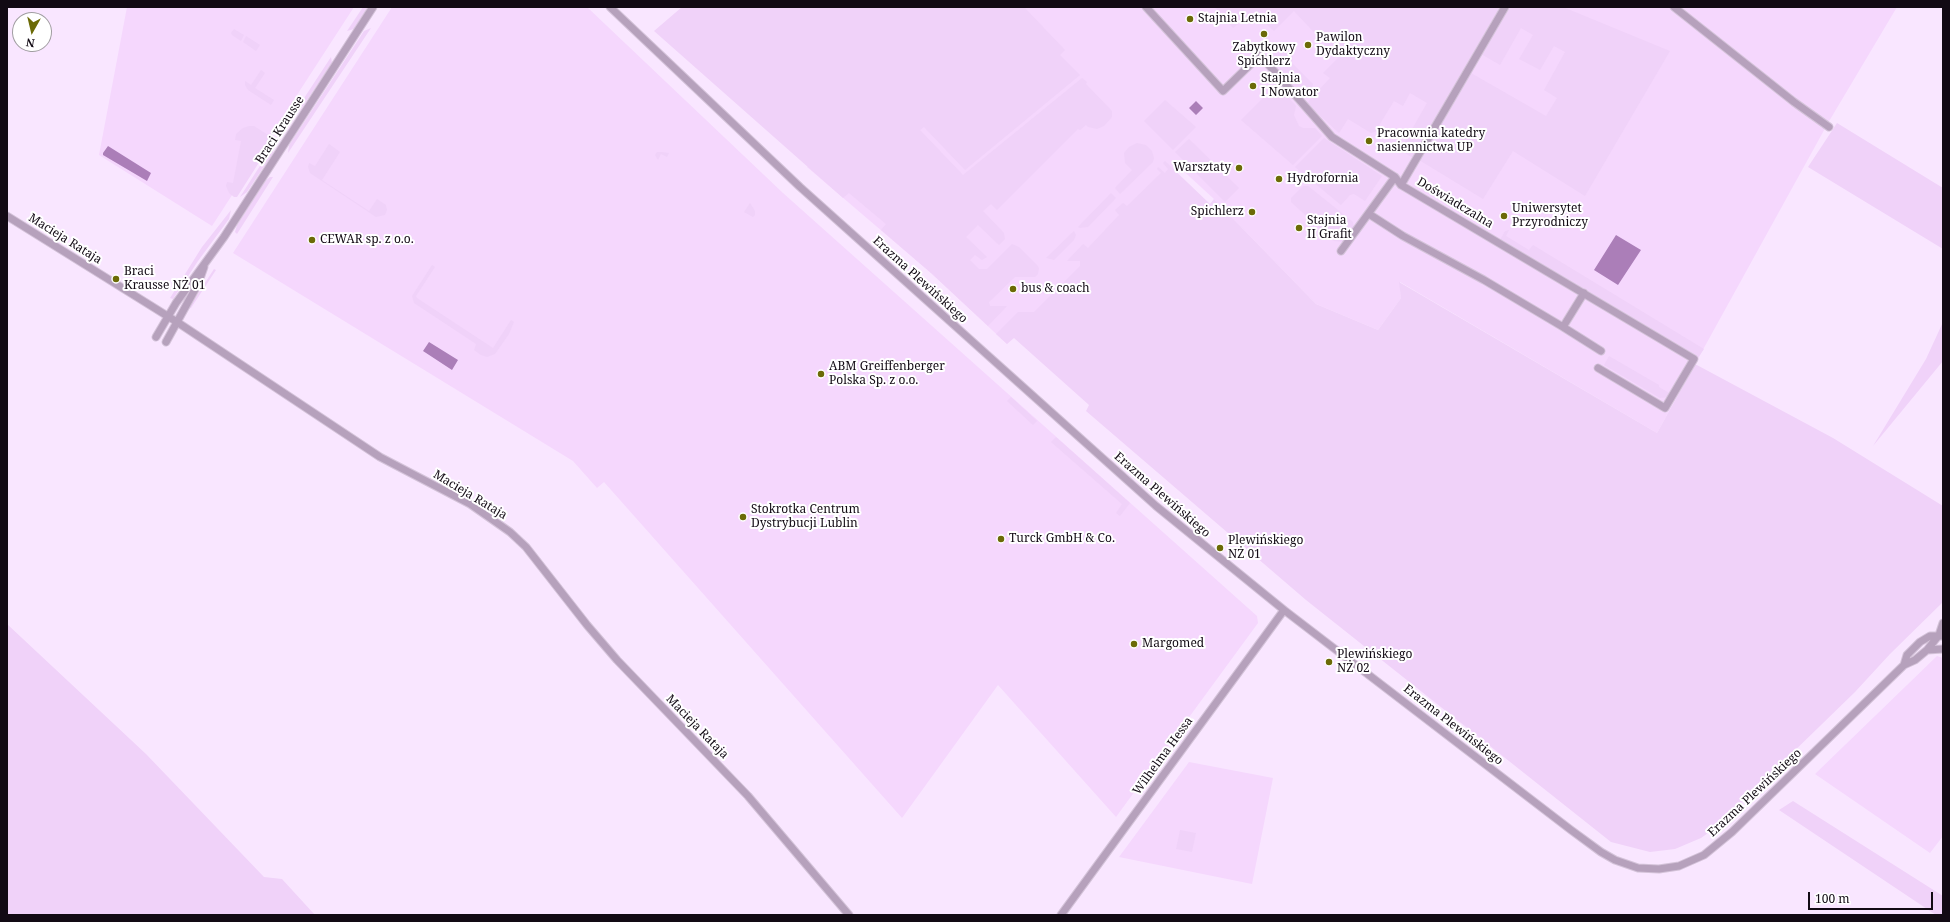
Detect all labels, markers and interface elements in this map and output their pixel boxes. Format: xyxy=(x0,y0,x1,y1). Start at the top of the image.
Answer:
north arrow xyxy=(12,12,52,52)
place label: Stajnia Letnia xyxy=(1198,12,1277,26)
marker: Stajnia Letnia xyxy=(1185,14,1195,24)
marker: Zabytkowy Spichlerz xyxy=(1259,29,1269,39)
place label: Pawilon Dydaktyczny xyxy=(1316,31,1390,59)
text: N xyxy=(25,35,36,51)
marker: Pawilon Dydaktyczny xyxy=(1303,40,1313,50)
place label: Zabytkowy Spichlerz xyxy=(1233,41,1295,69)
place label: Stajnia I Nowator xyxy=(1261,72,1319,100)
marker: Stajnia I Nowator xyxy=(1248,81,1258,91)
street label: Braci Krausse xyxy=(253,93,307,167)
place label: Pracownia katedry nasiennictwa UP xyxy=(1377,127,1485,155)
marker: Pracownia katedry nasiennictwa UP xyxy=(1364,136,1374,146)
place label: Warsztaty xyxy=(1173,161,1231,175)
marker: Warsztaty xyxy=(1234,163,1244,173)
place label: Hydrofornia xyxy=(1287,172,1359,186)
marker: Hydrofornia xyxy=(1274,174,1284,184)
street label: Doświadczalna xyxy=(1414,175,1496,231)
place label: Uniwersytet Przyrodniczy xyxy=(1512,202,1588,230)
place label: Spichlerz xyxy=(1191,205,1244,219)
marker: Spichlerz xyxy=(1247,207,1257,217)
street label: Macieja Rataja xyxy=(26,211,104,267)
marker: Uniwersytet Przyrodniczy xyxy=(1499,211,1509,221)
place label: Stajnia II Grafit xyxy=(1307,214,1352,242)
marker: Stajnia II Grafit xyxy=(1294,223,1304,233)
place label: CEWAR sp. z o.o. xyxy=(320,233,414,247)
street label: Erazma Plewińskiego xyxy=(870,234,970,326)
marker: CEWAR sp. z o.o. xyxy=(307,235,317,245)
place label: Braci Krausse NŻ 01 xyxy=(124,265,205,293)
marker: Braci Krausse NŻ 01 xyxy=(111,274,121,284)
place label: bus & coach xyxy=(1021,282,1090,296)
marker: bus & coach xyxy=(1008,284,1018,294)
place label: ABM Greiffenberger Polska Sp. z o.o. xyxy=(829,360,945,388)
marker: ABM Greiffenberger Polska Sp. z o.o. xyxy=(816,369,826,379)
street label: Erazma Plewińskiego xyxy=(1111,449,1213,541)
street label: Macieja Rataja xyxy=(430,467,510,523)
place label: Stokrotka Centrum Dystrybucji Lublin xyxy=(751,503,860,531)
marker: Stokrotka Centrum Dystrybucji Lublin xyxy=(738,512,748,522)
place label: Turck GmbH & Co. xyxy=(1009,532,1115,546)
marker: Turck GmbH & Co. xyxy=(996,534,1006,544)
place label: Plewińskiego NŻ 01 xyxy=(1228,534,1303,562)
marker: Plewińskiego NŻ 01 xyxy=(1215,543,1225,553)
place label: Margomed xyxy=(1142,637,1204,651)
marker: Margomed xyxy=(1129,639,1139,649)
place label: Plewińskiego NŻ 02 xyxy=(1337,648,1412,676)
marker: Plewińskiego NŻ 02 xyxy=(1324,657,1334,667)
street label: Erazma Plewińskiego xyxy=(1400,682,1506,768)
street label: Macieja Rataja xyxy=(663,692,731,762)
street label: Wilhelma Hessa xyxy=(1130,714,1196,798)
street label: Erazma Plewińskiego xyxy=(1705,746,1805,840)
scale bar xyxy=(1810,884,1935,910)
text: 100 m xyxy=(1815,890,1850,907)

